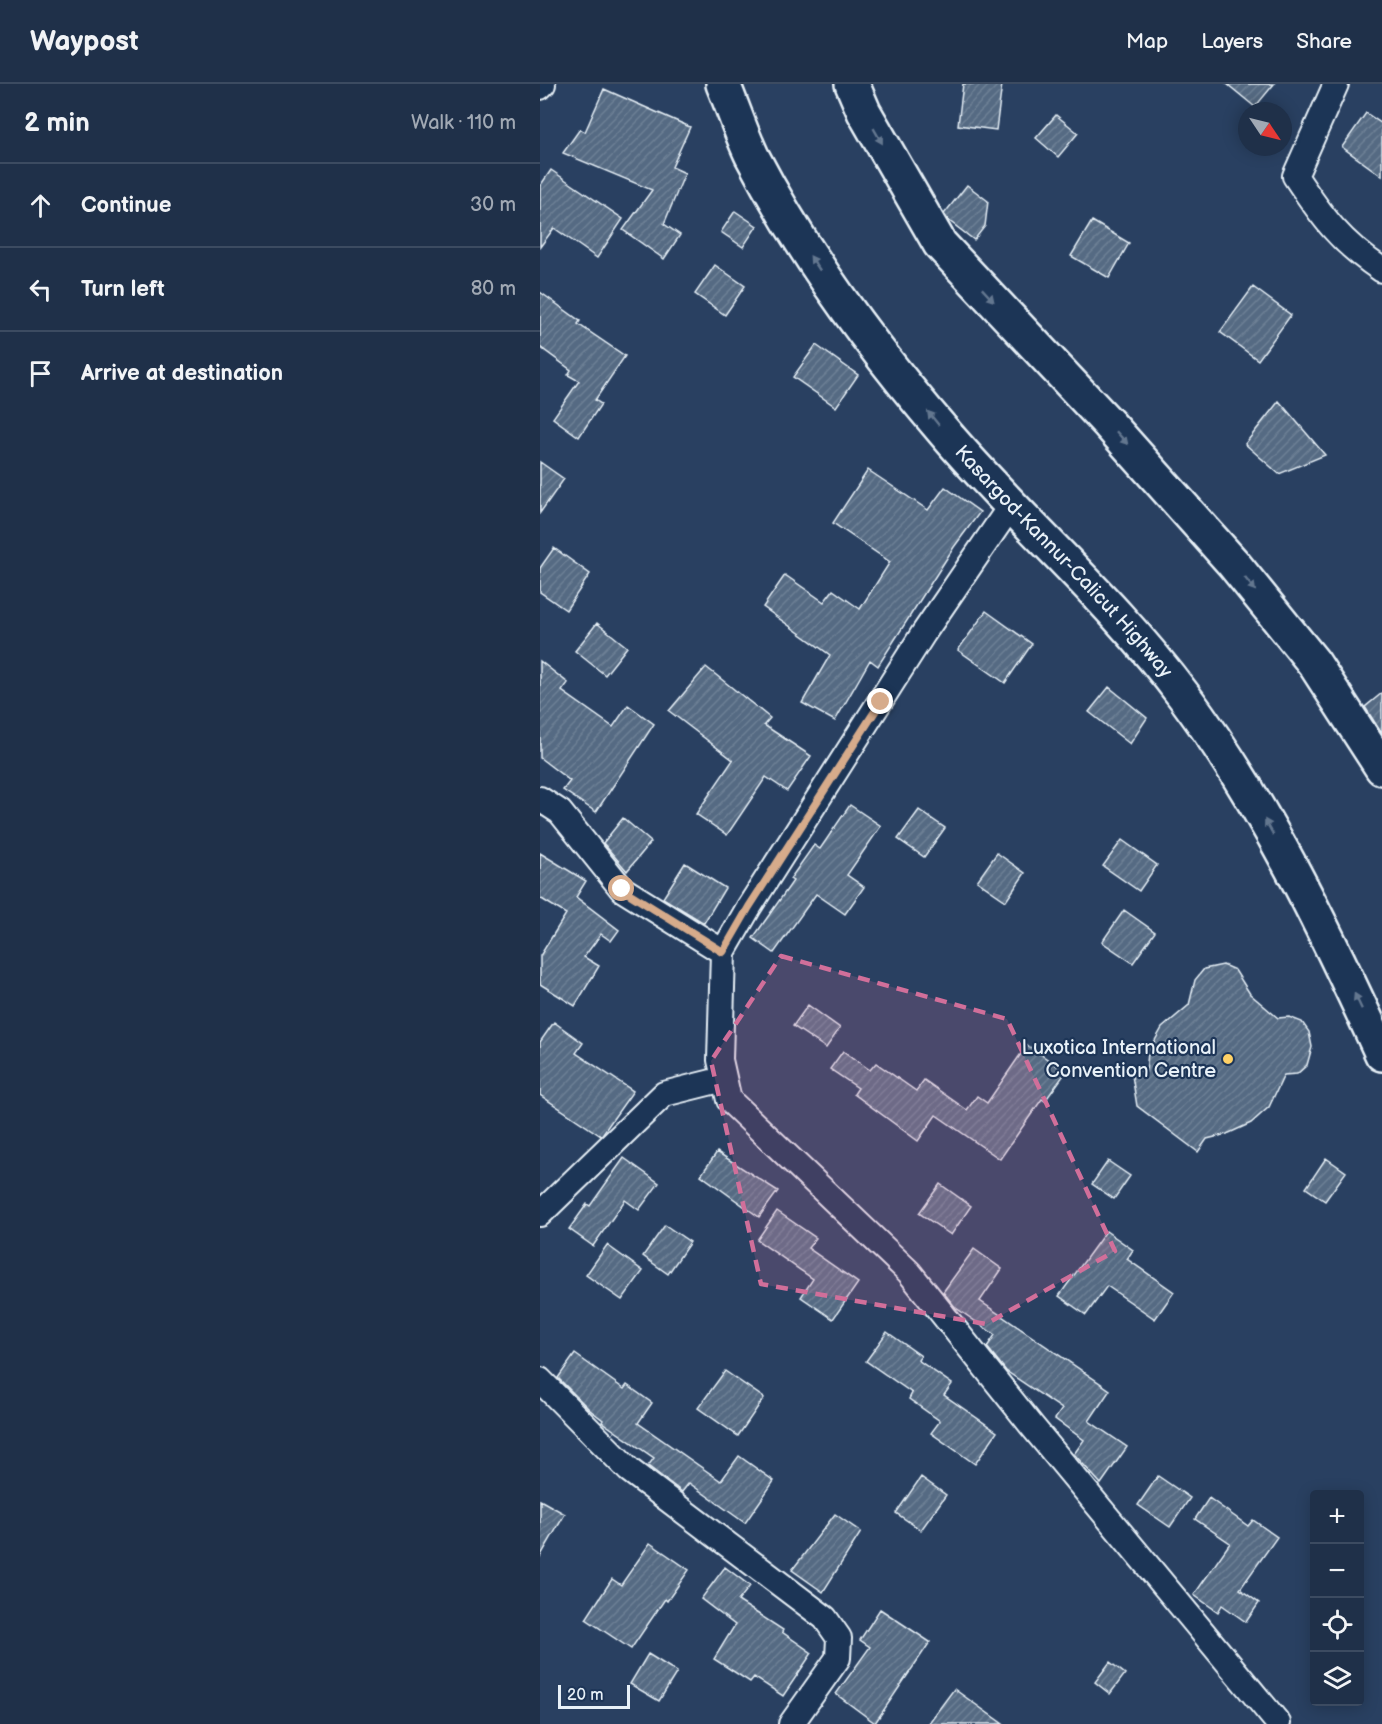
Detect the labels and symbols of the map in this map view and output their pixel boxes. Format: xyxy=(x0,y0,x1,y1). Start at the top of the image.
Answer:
north arrow xyxy=(1238,102,1292,156)
one-way arrow xyxy=(873,128,883,145)
one-way arrow xyxy=(810,255,821,271)
one-way arrow xyxy=(981,288,995,302)
one-way arrow xyxy=(927,411,940,426)
one-way arrow xyxy=(1115,430,1128,445)
street label: Kasargod-Kannur-Calicut Highway xyxy=(950,441,1177,683)
one-way arrow xyxy=(1244,576,1257,592)
route end xyxy=(867,688,893,714)
one-way arrow xyxy=(1264,818,1274,835)
route start xyxy=(608,875,634,901)
one-way arrow xyxy=(1353,992,1362,1009)
place label: Luxotica International Convention Centre xyxy=(1021,1036,1216,1083)
marker: Luxotica International Convention Centre xyxy=(1221,1052,1235,1066)
scale bar xyxy=(558,1682,630,1710)

